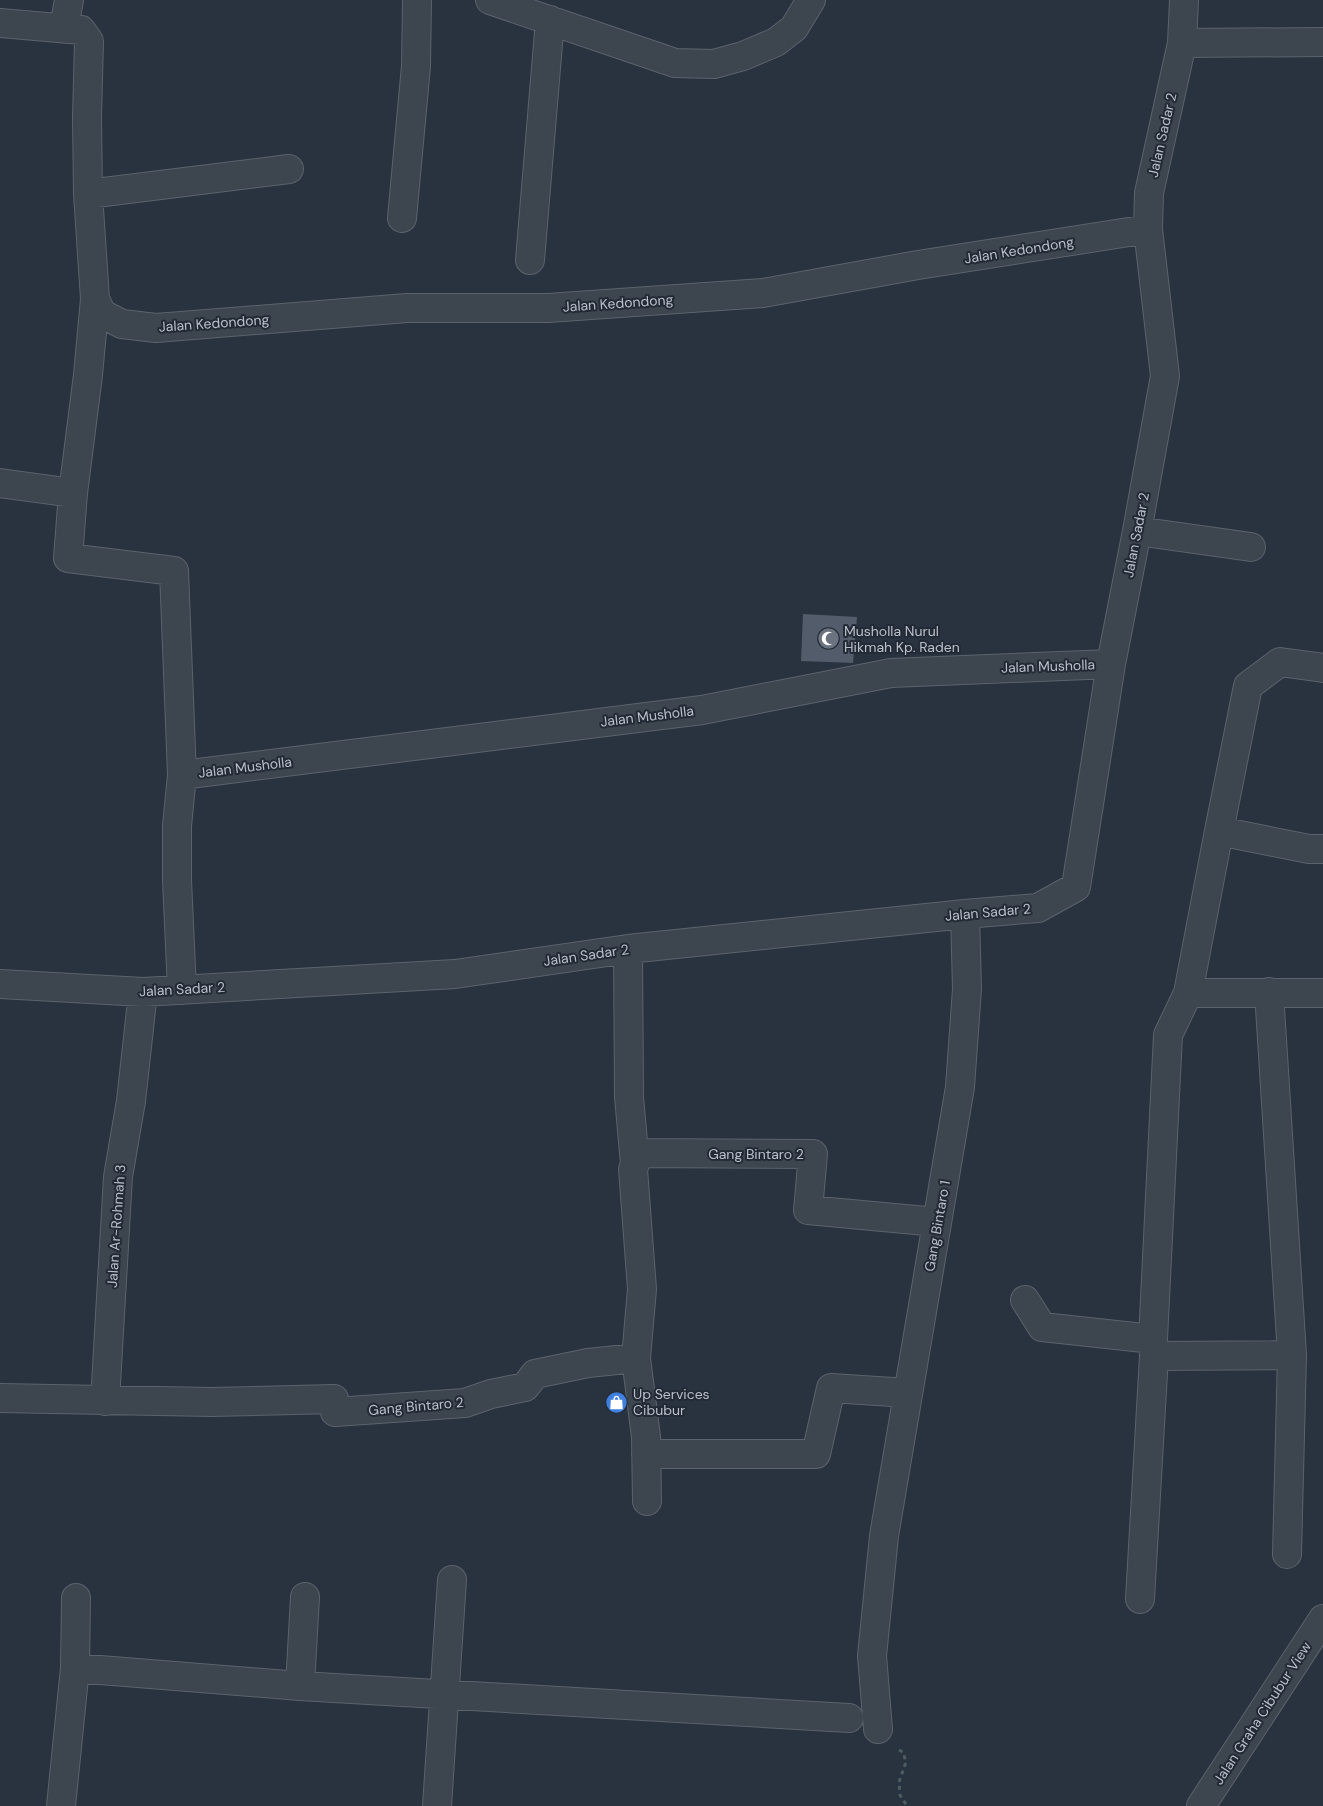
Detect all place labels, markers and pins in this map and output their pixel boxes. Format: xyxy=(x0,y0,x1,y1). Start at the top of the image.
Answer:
place label: Musholla Nurul Hikmah Kp. Raden xyxy=(844,622,960,656)
mosque icon: Musholla Nurul Hikmah Kp. Raden xyxy=(816,627,840,651)
place label: Up Services Cibubur xyxy=(633,1385,710,1419)
shop icon: Up Services Cibubur xyxy=(605,1390,629,1414)

